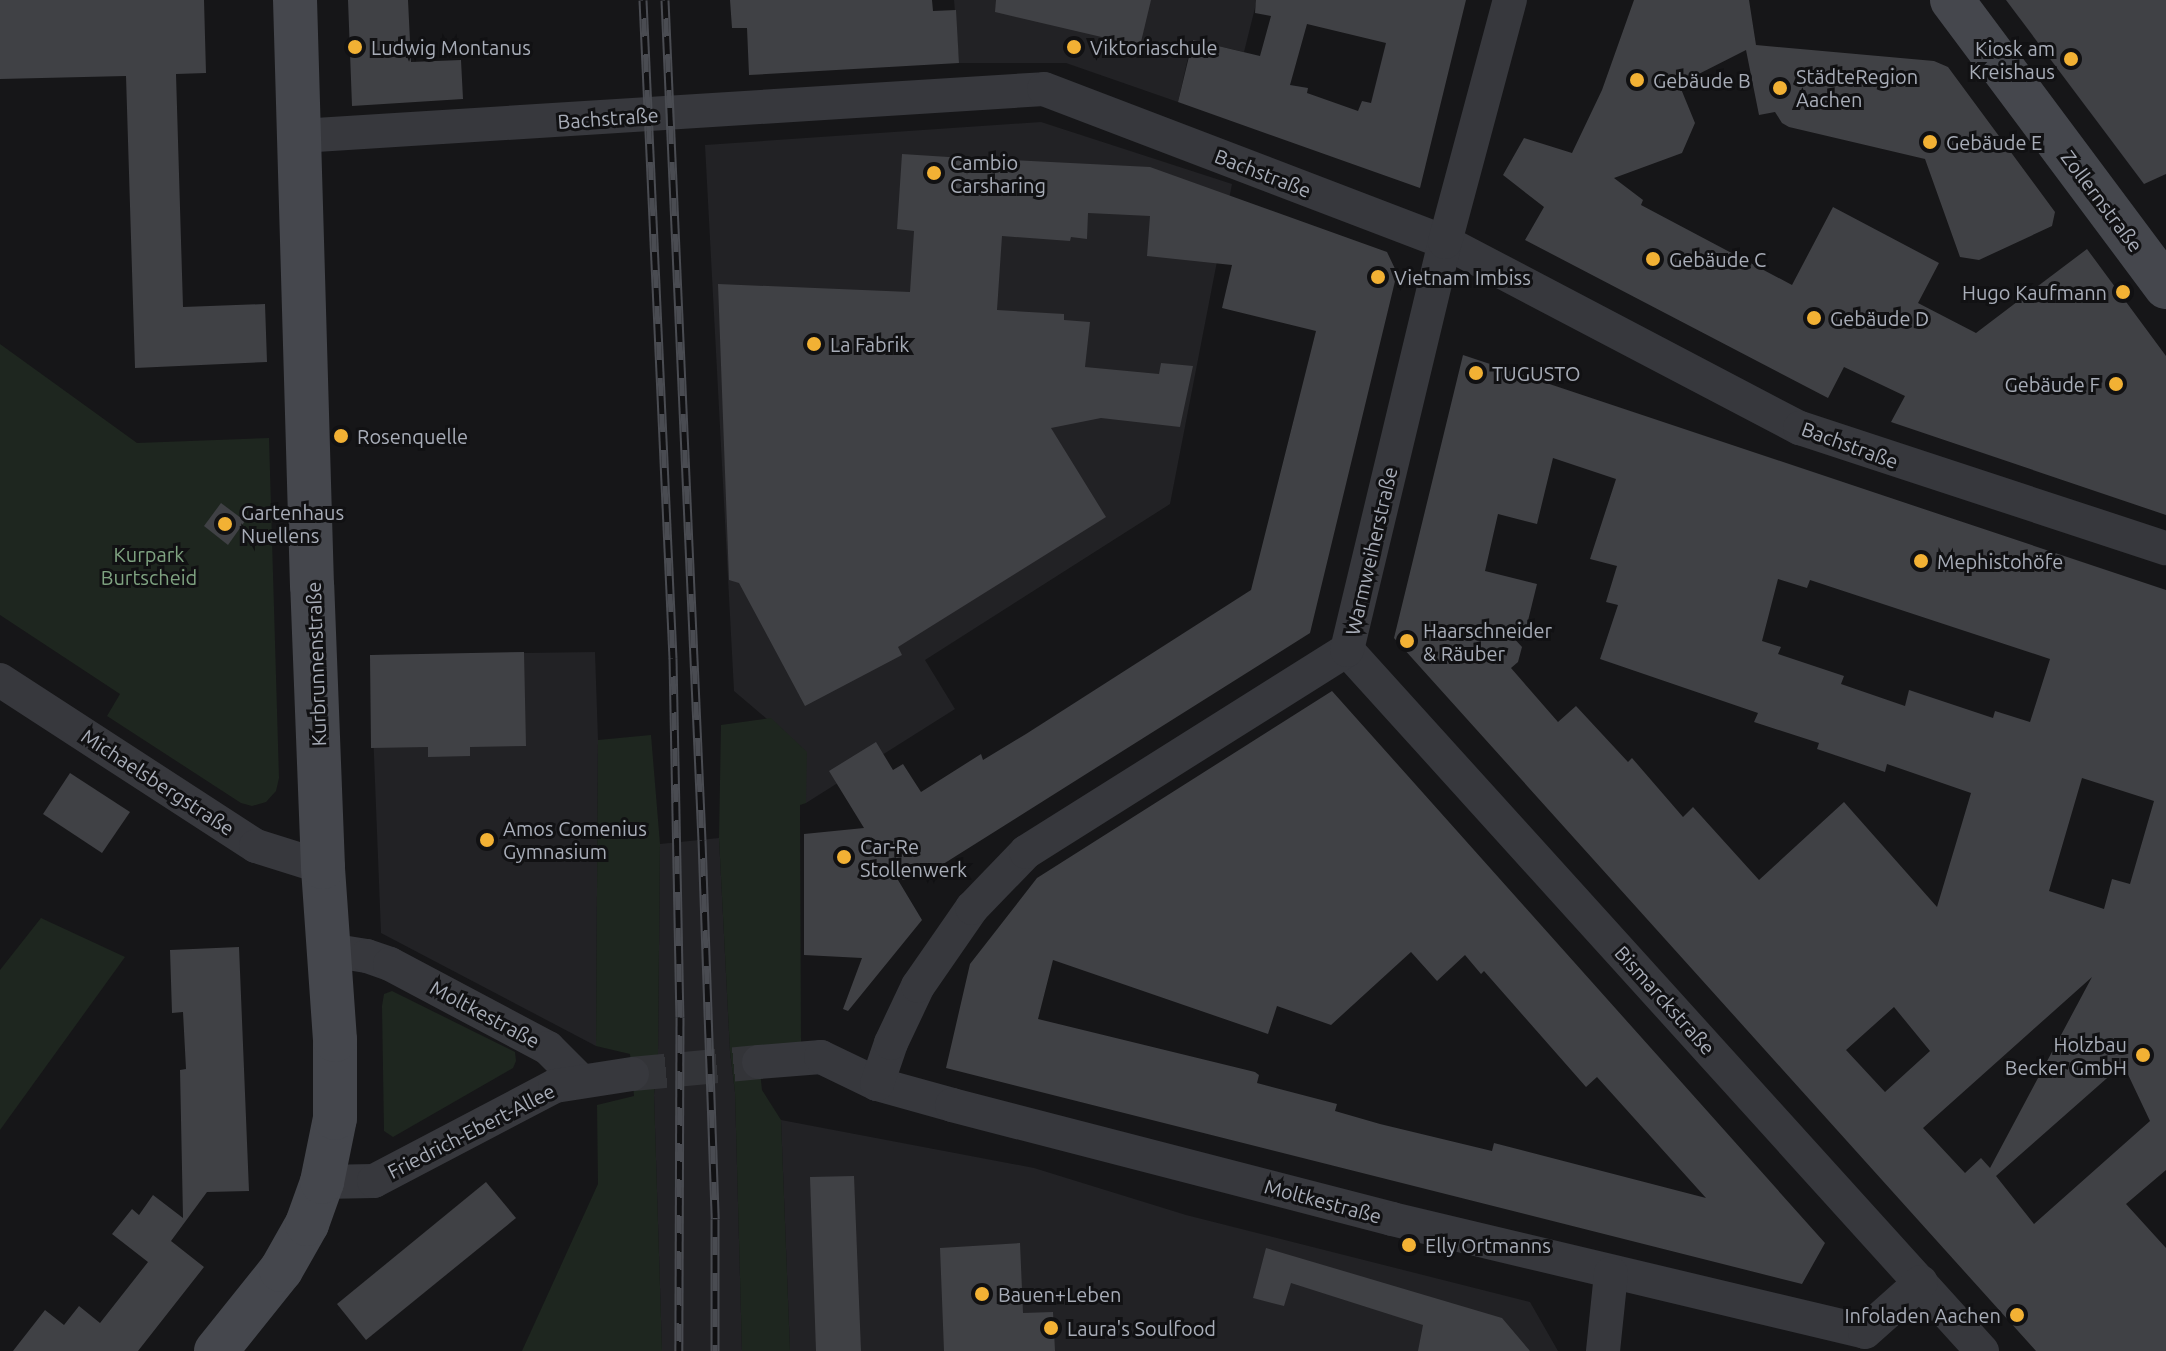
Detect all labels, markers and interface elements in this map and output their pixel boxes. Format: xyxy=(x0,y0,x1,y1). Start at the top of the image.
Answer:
place label: Ludwig Montanus xyxy=(371,35,531,59)
place label: Viktoriaschule xyxy=(1090,35,1218,59)
place label: Kiosk am Kreishaus xyxy=(1969,36,2055,83)
marker: Ludwig Montanus xyxy=(346,38,364,56)
marker: Viktoriaschule xyxy=(1065,38,1083,56)
marker: Kiosk am Kreishaus xyxy=(2062,50,2080,68)
place label: StädteRegion Aachen xyxy=(1796,64,1918,111)
place label: Gebäude B xyxy=(1653,68,1751,92)
marker: Gebäude B xyxy=(1628,71,1646,89)
marker: StädteRegion Aachen xyxy=(1771,79,1789,97)
street label: Bachstraße xyxy=(557,103,659,133)
place label: Gebäude E xyxy=(1946,130,2042,154)
marker: Gebäude E xyxy=(1921,133,1939,151)
street label: Bachstraße xyxy=(1211,144,1315,202)
street label: Zollernstraße xyxy=(2056,146,2148,256)
place label: Cambio Carsharing xyxy=(950,150,1046,197)
marker: Cambio Carsharing xyxy=(925,164,943,182)
place label: Gebäude C xyxy=(1669,247,1766,271)
marker: Gebäude C xyxy=(1644,250,1662,268)
place label: Vietnam Imbiss xyxy=(1394,265,1531,289)
marker: Vietnam Imbiss xyxy=(1369,268,1387,286)
place label: Hugo Kaufmann xyxy=(1962,280,2107,304)
marker: Hugo Kaufmann xyxy=(2114,283,2132,301)
place label: Gebäude D xyxy=(1830,306,1929,330)
marker: Gebäude D xyxy=(1805,309,1823,327)
place label: La Fabrik xyxy=(830,332,909,356)
marker: La Fabrik xyxy=(805,335,823,353)
place label: TUGUSTO xyxy=(1492,361,1580,385)
marker: TUGUSTO xyxy=(1467,364,1485,382)
place label: Gebäude F xyxy=(2004,372,2100,396)
marker: Gebäude F xyxy=(2107,375,2125,393)
street label: Bachstraße xyxy=(1798,416,1902,474)
place label: Rosenquelle xyxy=(357,424,468,448)
marker: Rosenquelle xyxy=(332,427,350,445)
street label: Warmweiherstraße xyxy=(1340,464,1402,638)
place label: Gartenhaus Nuellens xyxy=(241,500,344,547)
marker: Gartenhaus Nuellens xyxy=(216,515,234,533)
park label: Kurpark Burtscheid xyxy=(101,542,197,589)
place label: Mephistohöfe xyxy=(1937,549,2063,573)
marker: Mephistohöfe xyxy=(1912,552,1930,570)
street label: Kurbrunnenstraße xyxy=(301,581,331,747)
place label: Haarschneider & Räuber xyxy=(1423,618,1552,665)
marker: Haarschneider & Räuber xyxy=(1398,632,1416,650)
street label: Michaelsbergstraße xyxy=(77,724,239,840)
place label: Amos Comenius Gymnasium xyxy=(503,816,647,863)
marker: Amos Comenius Gymnasium xyxy=(478,831,496,849)
place label: Car-Re Stollenwerk xyxy=(860,834,967,881)
marker: Car-Re Stollenwerk xyxy=(835,848,853,866)
street label: Bismarckstraße xyxy=(1610,941,1720,1059)
street label: Moltkestraße xyxy=(426,975,544,1053)
place label: Holzbau Becker GmbH xyxy=(2005,1032,2127,1079)
marker: Holzbau Becker GmbH xyxy=(2134,1046,2152,1064)
street label: Friedrich-Ebert-Allee xyxy=(383,1078,559,1184)
street label: Moltkestraße xyxy=(1262,1174,1384,1228)
place label: Elly Ortmanns xyxy=(1425,1233,1551,1257)
marker: Elly Ortmanns xyxy=(1400,1236,1418,1254)
place label: Bauen+Leben xyxy=(998,1282,1122,1306)
marker: Bauen+Leben xyxy=(973,1285,991,1303)
place label: Infoladen Aachen xyxy=(1844,1303,2001,1327)
marker: Infoladen Aachen xyxy=(2008,1306,2026,1324)
place label: Laura's Soulfood xyxy=(1067,1316,1216,1340)
marker: Laura's Soulfood xyxy=(1042,1319,1060,1337)

